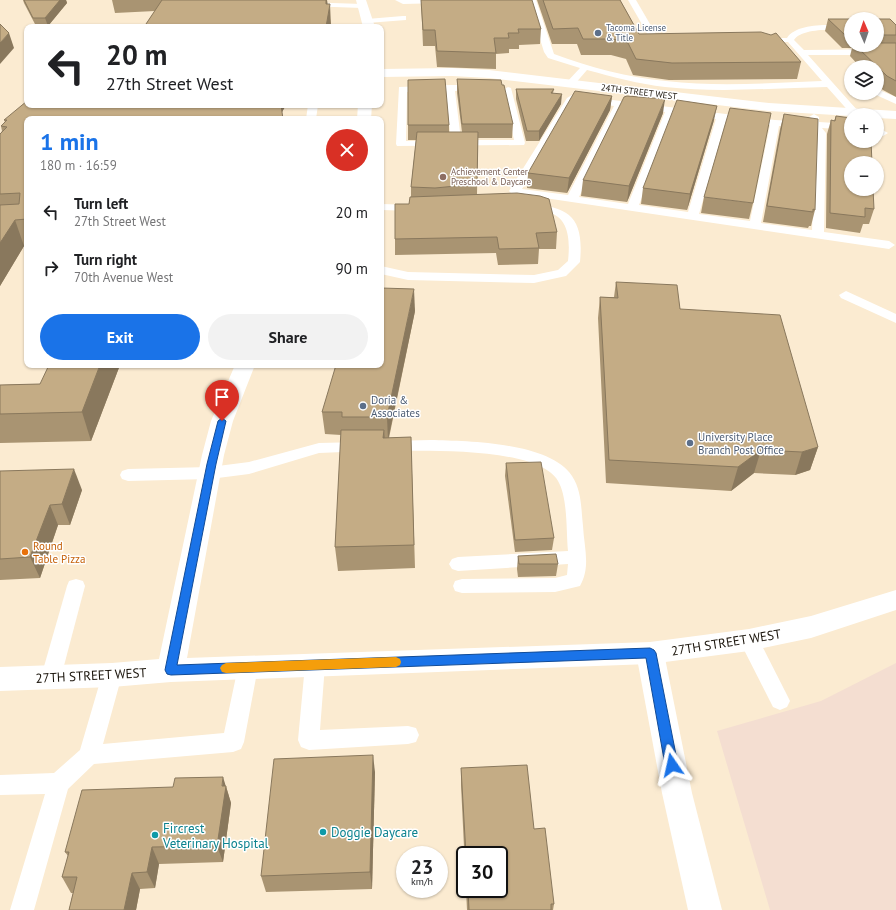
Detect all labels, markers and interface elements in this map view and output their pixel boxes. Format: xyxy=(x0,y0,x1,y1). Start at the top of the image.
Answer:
north arrow xyxy=(844,12,884,52)
map controls xyxy=(844,12,884,196)
place label: Tacoma License & Title xyxy=(606,22,667,43)
marker: Tacoma License & Title xyxy=(593,28,603,38)
text: 20 m xyxy=(106,36,167,73)
icon: left xyxy=(40,40,92,92)
button: layers xyxy=(844,60,884,100)
text: 27th Street West xyxy=(106,72,233,95)
street label: 24TH STREET WEST xyxy=(600,81,678,102)
button: + xyxy=(844,108,884,148)
text: 1 min xyxy=(40,126,99,157)
button: close xyxy=(326,129,368,171)
button: − xyxy=(844,156,884,196)
text: 180 m · 16:59 xyxy=(40,157,117,174)
place label: Achievement Center Preschool & Daycare xyxy=(451,166,532,187)
marker: Achievement Center Preschool & Daycare xyxy=(438,172,448,182)
text: Turn left xyxy=(74,194,128,213)
icon: left xyxy=(40,201,62,223)
text: 20 m xyxy=(335,203,368,222)
text: 27th Street West xyxy=(74,213,166,230)
text: Turn right xyxy=(74,250,137,269)
icon: right xyxy=(40,257,62,279)
text: 90 m xyxy=(335,259,368,278)
text: 70th Avenue West xyxy=(74,269,173,286)
button: Exit xyxy=(40,314,200,360)
button: Share xyxy=(208,314,368,360)
pin xyxy=(205,380,239,421)
icon: arrive xyxy=(211,386,233,408)
place label: Doria & Associates xyxy=(371,393,420,420)
marker: Doria & Associates xyxy=(358,401,368,411)
place label: University Place Branch Post Office xyxy=(698,430,784,457)
marker: University Place Branch Post Office xyxy=(685,438,695,448)
place label: Round Table Pizza xyxy=(33,539,85,566)
marker: Round Table Pizza xyxy=(20,547,30,557)
street label: 27TH STREET WEST xyxy=(670,625,782,660)
street label: 27TH STREET WEST xyxy=(35,664,147,687)
position arrow xyxy=(651,744,693,786)
place label: Fircrest Veterinary Hospital xyxy=(162,820,269,852)
place label: Doggie Daycare xyxy=(331,824,418,841)
marker: Doggie Daycare xyxy=(318,827,328,837)
marker: Fircrest Veterinary Hospital xyxy=(150,830,160,840)
speed limit sign: 30 xyxy=(456,846,508,898)
text: 23 xyxy=(411,854,433,880)
text: km/h xyxy=(411,875,433,888)

